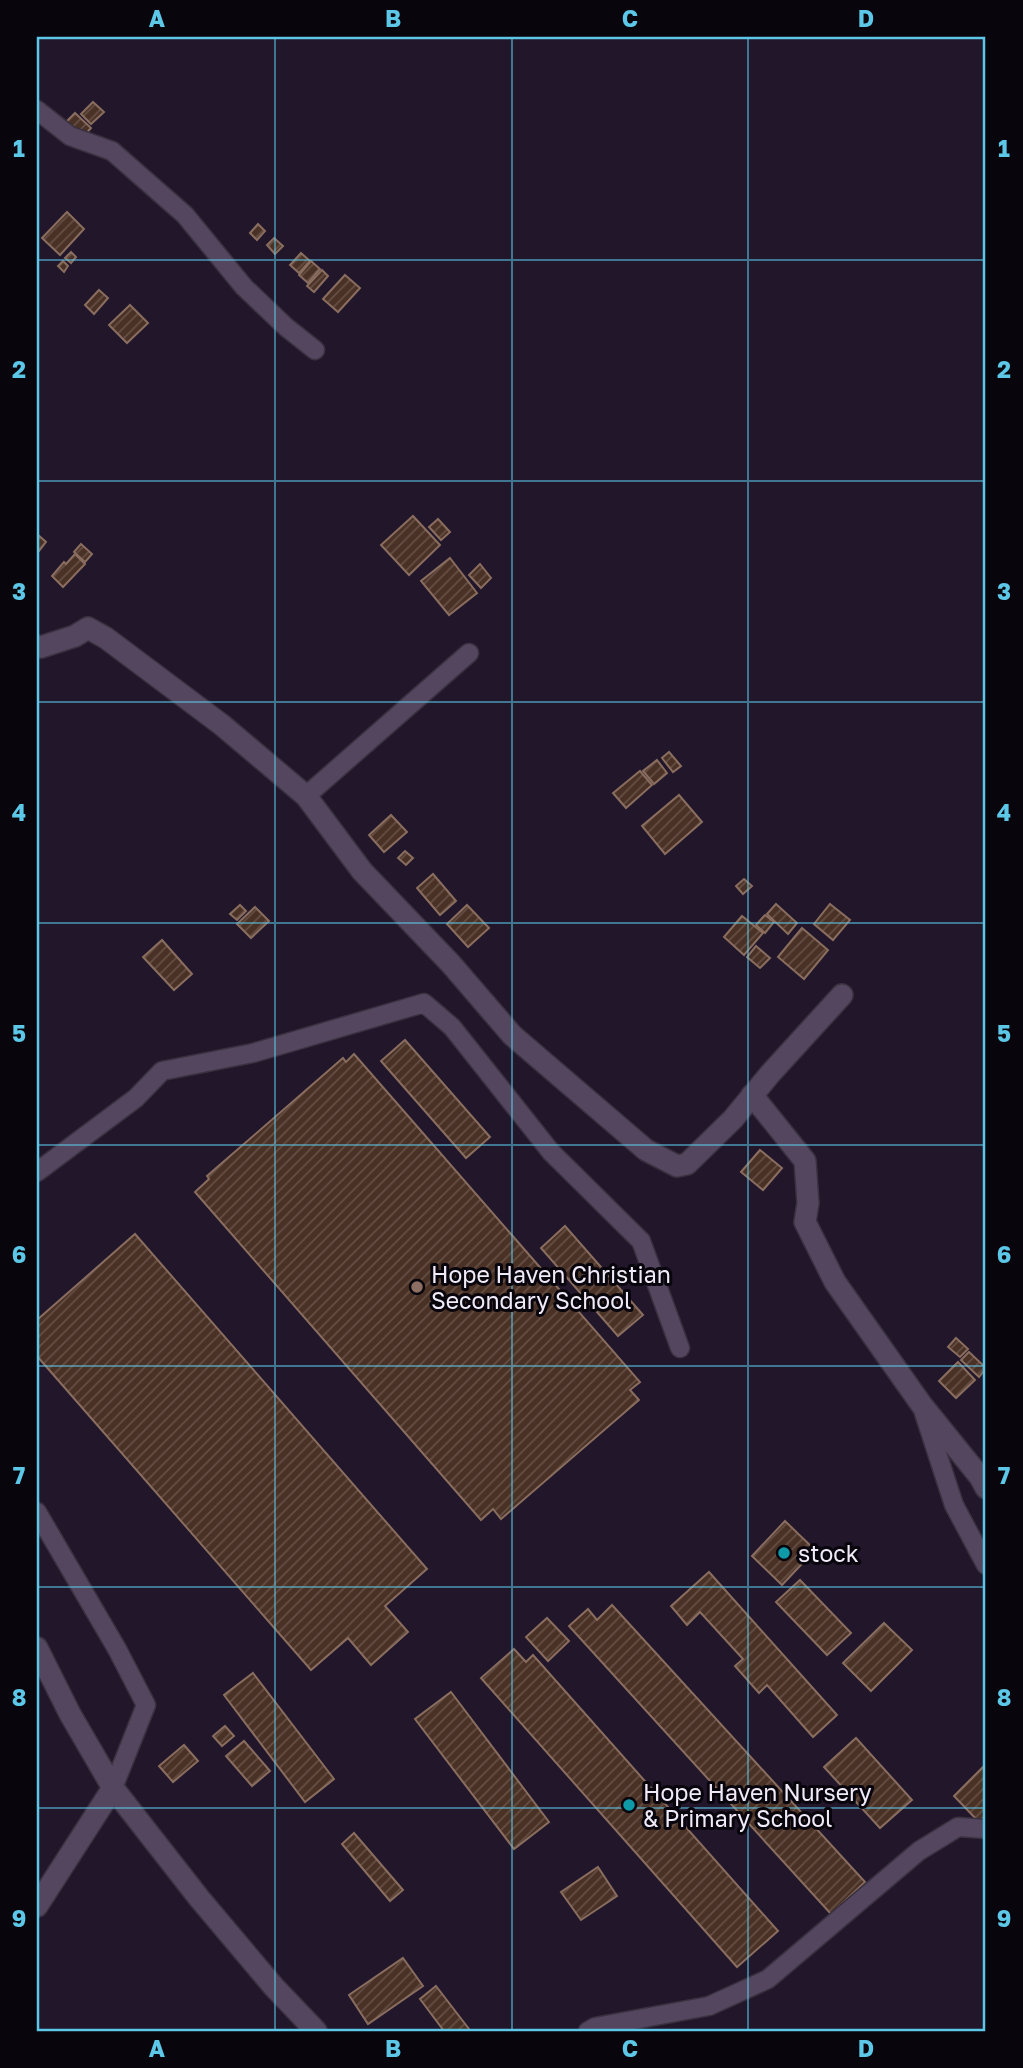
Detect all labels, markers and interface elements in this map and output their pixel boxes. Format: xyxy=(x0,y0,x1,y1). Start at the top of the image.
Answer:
text: A xyxy=(149,4,166,32)
text: B xyxy=(385,4,401,32)
text: C xyxy=(622,4,638,32)
text: D xyxy=(858,4,874,32)
text: 1 xyxy=(13,134,25,162)
text: 1 xyxy=(998,134,1010,162)
text: 2 xyxy=(12,355,26,383)
text: 2 xyxy=(997,355,1011,383)
text: 3 xyxy=(12,577,26,605)
text: 3 xyxy=(997,577,1011,605)
text: 4 xyxy=(12,798,26,826)
text: 4 xyxy=(997,798,1011,826)
text: 5 xyxy=(12,1019,26,1047)
text: 5 xyxy=(997,1019,1011,1047)
text: 6 xyxy=(12,1240,26,1268)
text: 6 xyxy=(997,1240,1011,1268)
place label: Hope Haven Christian Secondary School xyxy=(431,1260,671,1314)
marker: Hope Haven Christian Secondary School xyxy=(409,1279,425,1295)
text: 7 xyxy=(13,1461,25,1489)
text: 7 xyxy=(998,1461,1010,1489)
place label: stock xyxy=(798,1539,859,1567)
marker: stock xyxy=(776,1545,792,1561)
text: 8 xyxy=(12,1683,26,1711)
text: 8 xyxy=(997,1683,1011,1711)
place label: Hope Haven Nursery & Primary School xyxy=(643,1778,872,1832)
marker: Hope Haven Nursery & Primary School xyxy=(621,1797,637,1813)
text: 9 xyxy=(12,1904,26,1932)
text: 9 xyxy=(997,1904,1011,1932)
text: A xyxy=(149,2034,166,2062)
text: B xyxy=(385,2034,401,2062)
text: C xyxy=(622,2034,638,2062)
text: D xyxy=(858,2034,874,2062)

